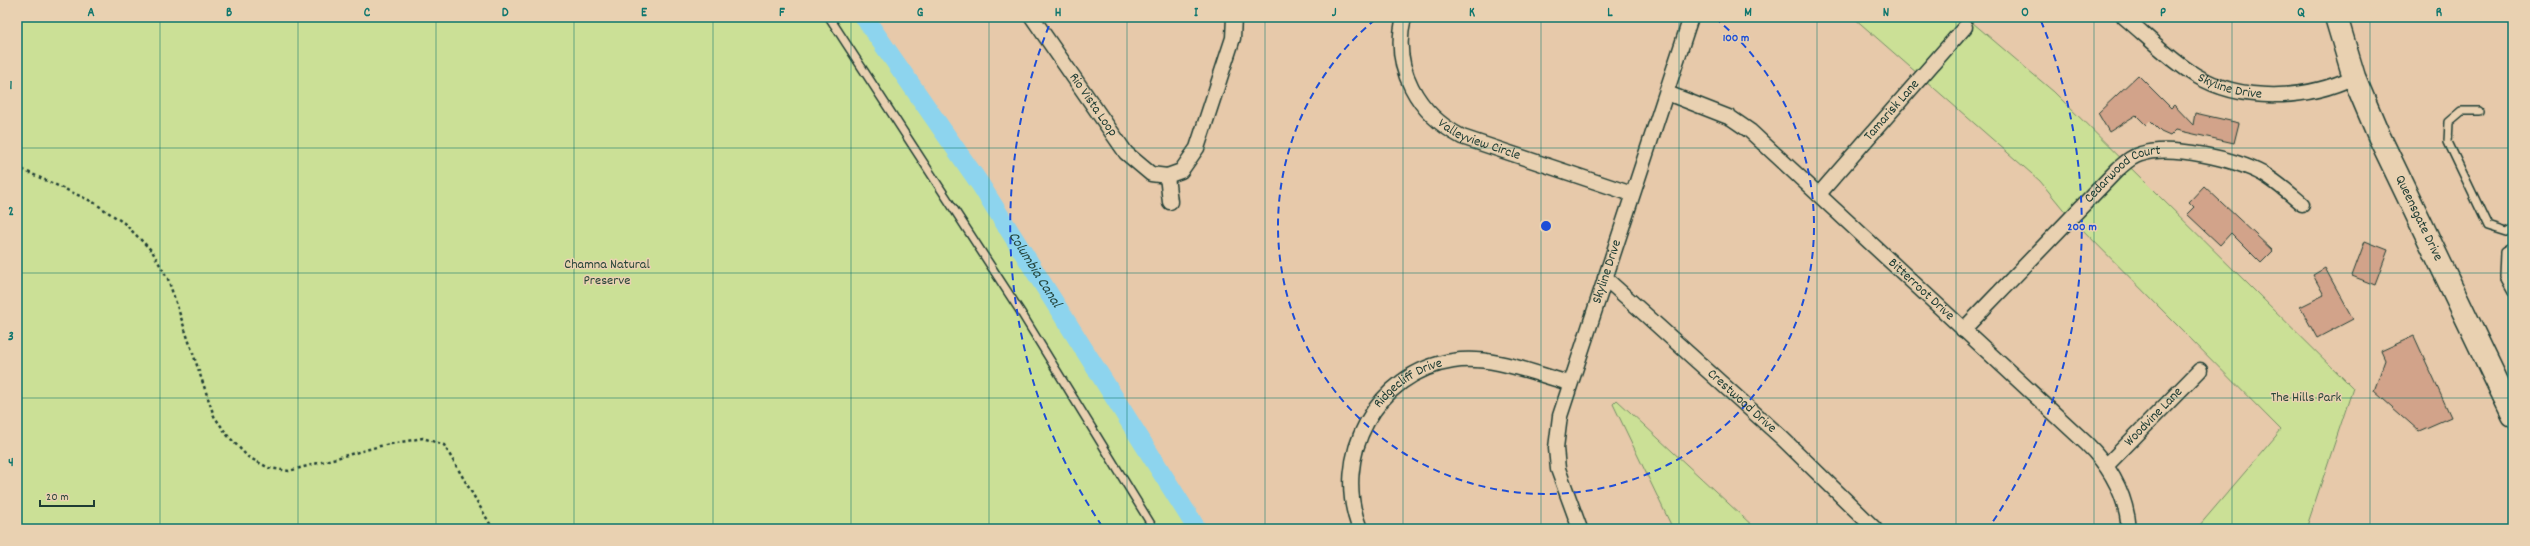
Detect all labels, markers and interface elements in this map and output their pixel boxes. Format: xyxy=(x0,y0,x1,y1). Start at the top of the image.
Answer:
text: A xyxy=(87,4,95,23)
text: B xyxy=(226,4,232,23)
text: C xyxy=(364,4,371,23)
text: D xyxy=(502,4,509,23)
text: E xyxy=(641,4,648,23)
text: F xyxy=(779,4,785,23)
text: G xyxy=(917,4,924,23)
text: H xyxy=(1055,4,1062,23)
text: I xyxy=(1194,4,1199,23)
text: J xyxy=(1332,4,1337,23)
text: K xyxy=(1469,4,1475,23)
text: L xyxy=(1607,4,1613,23)
text: M xyxy=(1744,4,1752,23)
text: N xyxy=(1883,4,1889,23)
text: O xyxy=(2021,4,2029,23)
text: P xyxy=(2160,4,2166,23)
text: Q xyxy=(2297,4,2305,23)
text: R xyxy=(2436,4,2442,23)
text: 100 m xyxy=(1723,30,1749,47)
street label: Skyline Drive xyxy=(2194,68,2263,105)
street label: Rio Vista Loop xyxy=(1064,69,1122,141)
street label: Tamarisk Lane xyxy=(1860,75,1925,146)
text: 1 xyxy=(10,77,13,96)
street label: Valleyview Circle xyxy=(1433,114,1523,166)
street label: Cedarwood Court xyxy=(2080,141,2161,208)
street label: Queensgate Drive xyxy=(2389,172,2448,265)
text: 2 xyxy=(8,203,14,222)
centre of rings xyxy=(1539,219,1553,233)
text: 200 m xyxy=(2067,219,2097,236)
water label: Columbia Canal xyxy=(1002,228,1067,314)
street label: Skyline Drive xyxy=(1587,237,1627,306)
street label: Bitterroot Drive xyxy=(1883,254,1959,326)
park label: Chamna Natural Preserve xyxy=(564,255,650,291)
text: 3 xyxy=(8,328,14,347)
street label: Ridgecliff Drive xyxy=(1369,353,1445,413)
street label: Crestwood Drive xyxy=(1702,365,1781,438)
street label: Woodvine Lane xyxy=(2120,383,2188,451)
park label: The Hills Park xyxy=(2271,388,2342,408)
text: 4 xyxy=(8,454,14,473)
scale bar xyxy=(40,482,94,508)
text: 20 m xyxy=(46,489,69,506)

